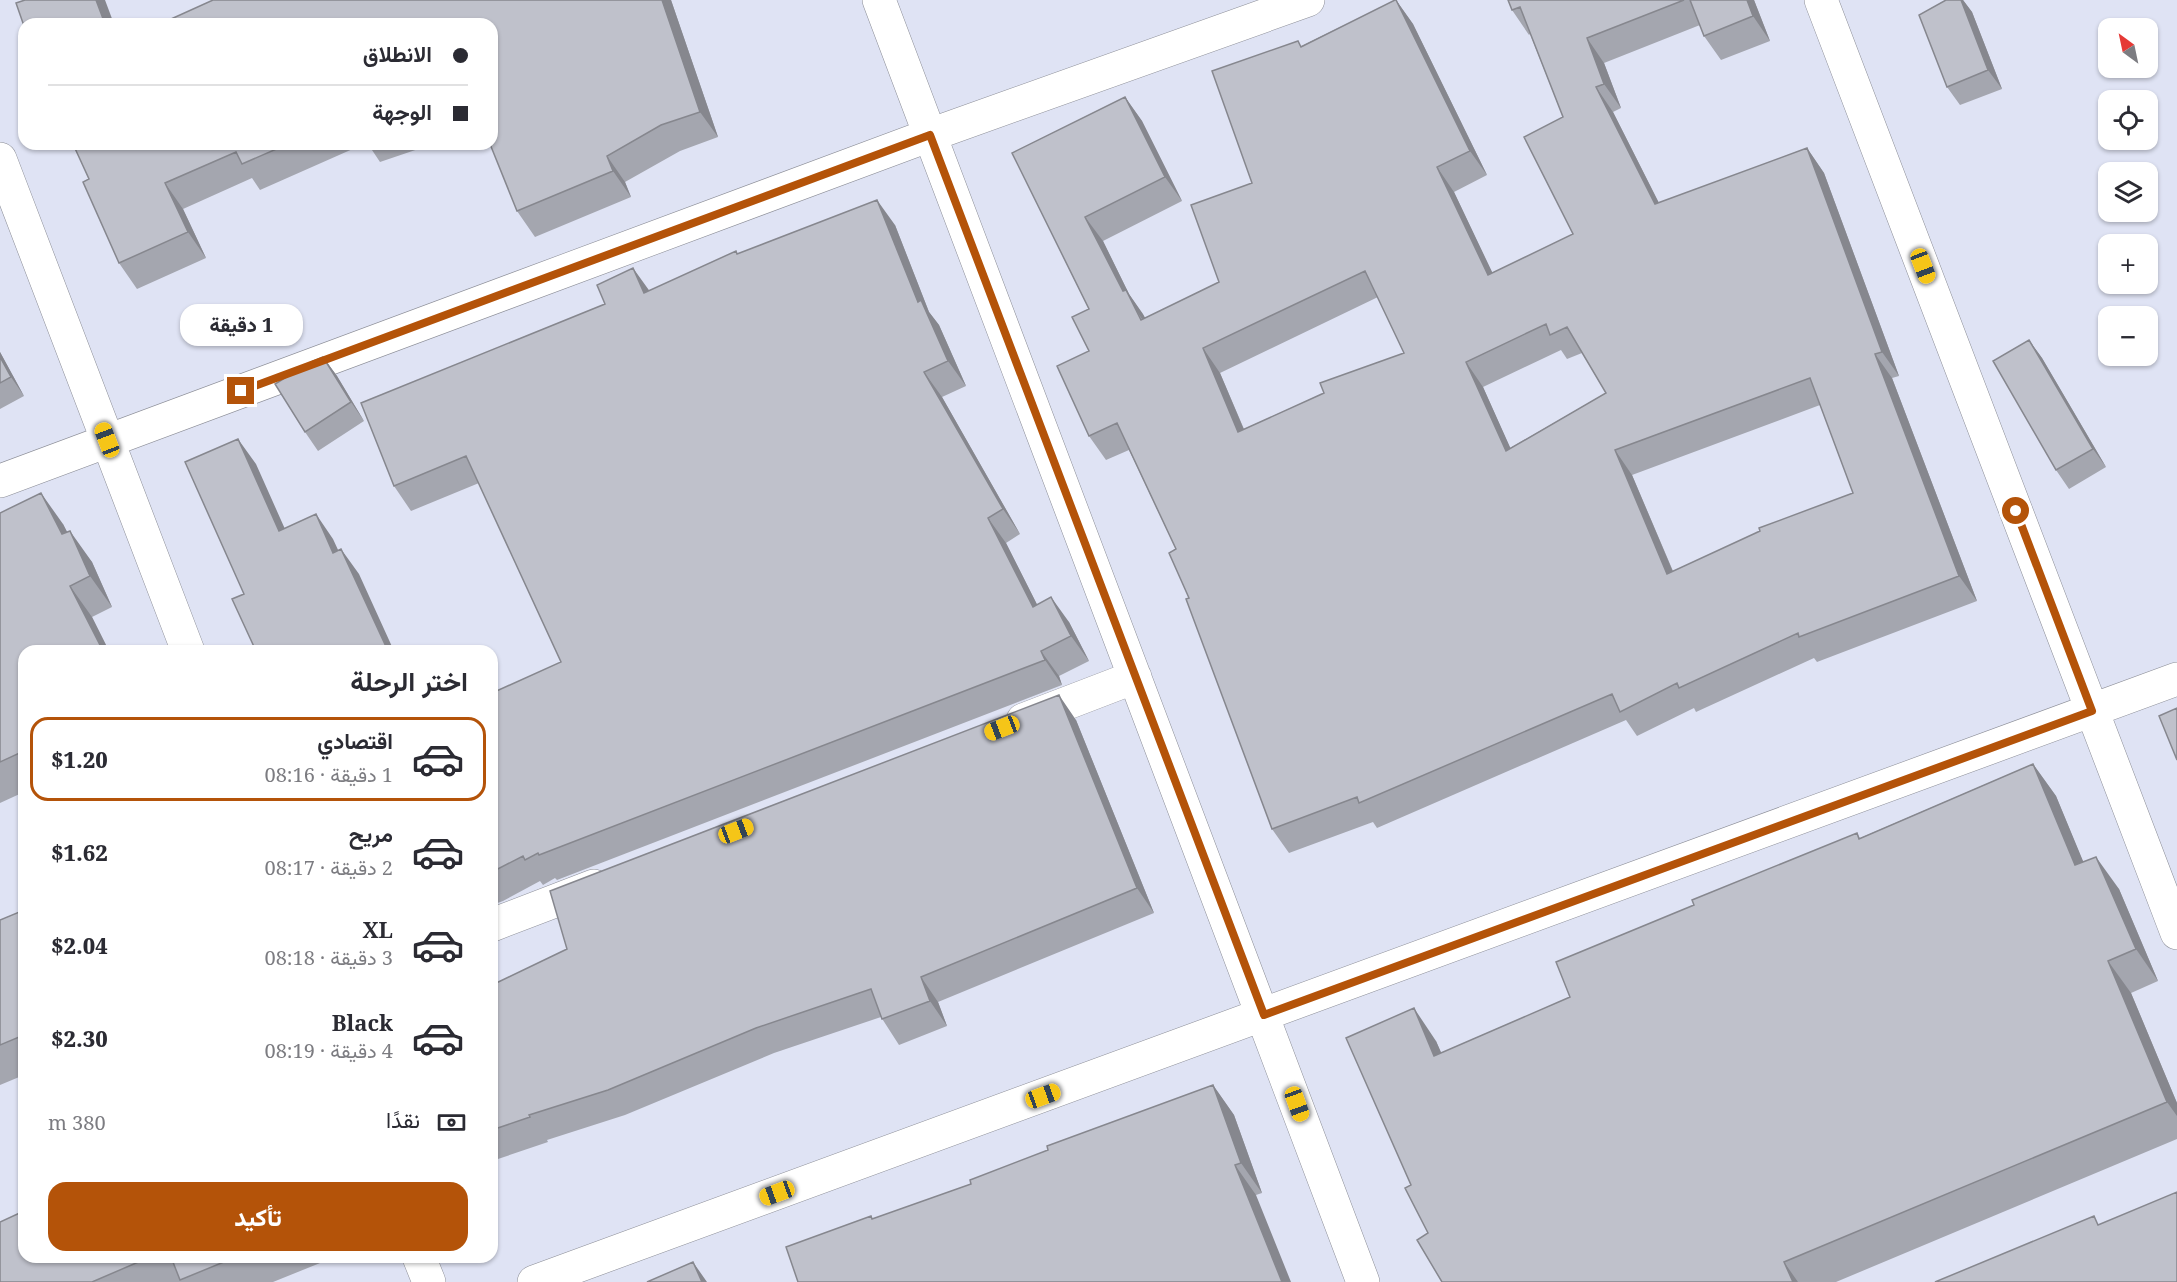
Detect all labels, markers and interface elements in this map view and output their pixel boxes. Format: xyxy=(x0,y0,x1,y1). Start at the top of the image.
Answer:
north arrow xyxy=(2098,18,2158,78)
map controls xyxy=(2098,18,2158,366)
text: الانطلاق xyxy=(363,38,432,68)
button: locate xyxy=(2098,90,2158,150)
text: الوجهة xyxy=(372,96,432,126)
button: layers xyxy=(2098,162,2158,222)
button: + xyxy=(2098,234,2158,294)
car xyxy=(1908,246,1938,286)
callout: 1 دقيقة xyxy=(180,304,302,346)
button: − xyxy=(2098,306,2158,366)
text: 1 دقيقة xyxy=(210,311,273,338)
route end xyxy=(227,377,254,404)
car xyxy=(92,420,122,460)
route start xyxy=(2002,497,2029,524)
text: اختر الرحلة xyxy=(350,662,468,699)
car xyxy=(982,713,1022,743)
text: اقتصادي xyxy=(317,725,393,755)
icon: car xyxy=(411,732,465,786)
text: $1.20 xyxy=(51,744,108,774)
text: 1 دقيقة · 08:16 xyxy=(264,761,393,788)
car xyxy=(716,816,756,846)
text: مريح xyxy=(349,818,393,848)
icon: car xyxy=(411,825,465,879)
text: $1.62 xyxy=(51,837,108,867)
text: 2 دقيقة · 08:17 xyxy=(264,854,393,881)
text: XL xyxy=(362,914,393,944)
icon: car xyxy=(411,918,465,972)
text: $2.04 xyxy=(51,930,108,960)
text: 3 دقيقة · 08:18 xyxy=(264,944,393,971)
text: Black xyxy=(332,1007,393,1037)
icon: car xyxy=(411,1011,465,1065)
text: $2.30 xyxy=(51,1023,108,1053)
text: 4 دقيقة · 08:19 xyxy=(264,1037,393,1064)
car xyxy=(1023,1081,1063,1111)
car xyxy=(1282,1084,1312,1124)
text: نقدًا xyxy=(386,1104,420,1134)
icon: cash xyxy=(435,1106,468,1139)
text: 380 m xyxy=(48,1109,106,1136)
car xyxy=(757,1178,797,1208)
button: تأكيد xyxy=(48,1182,468,1251)

